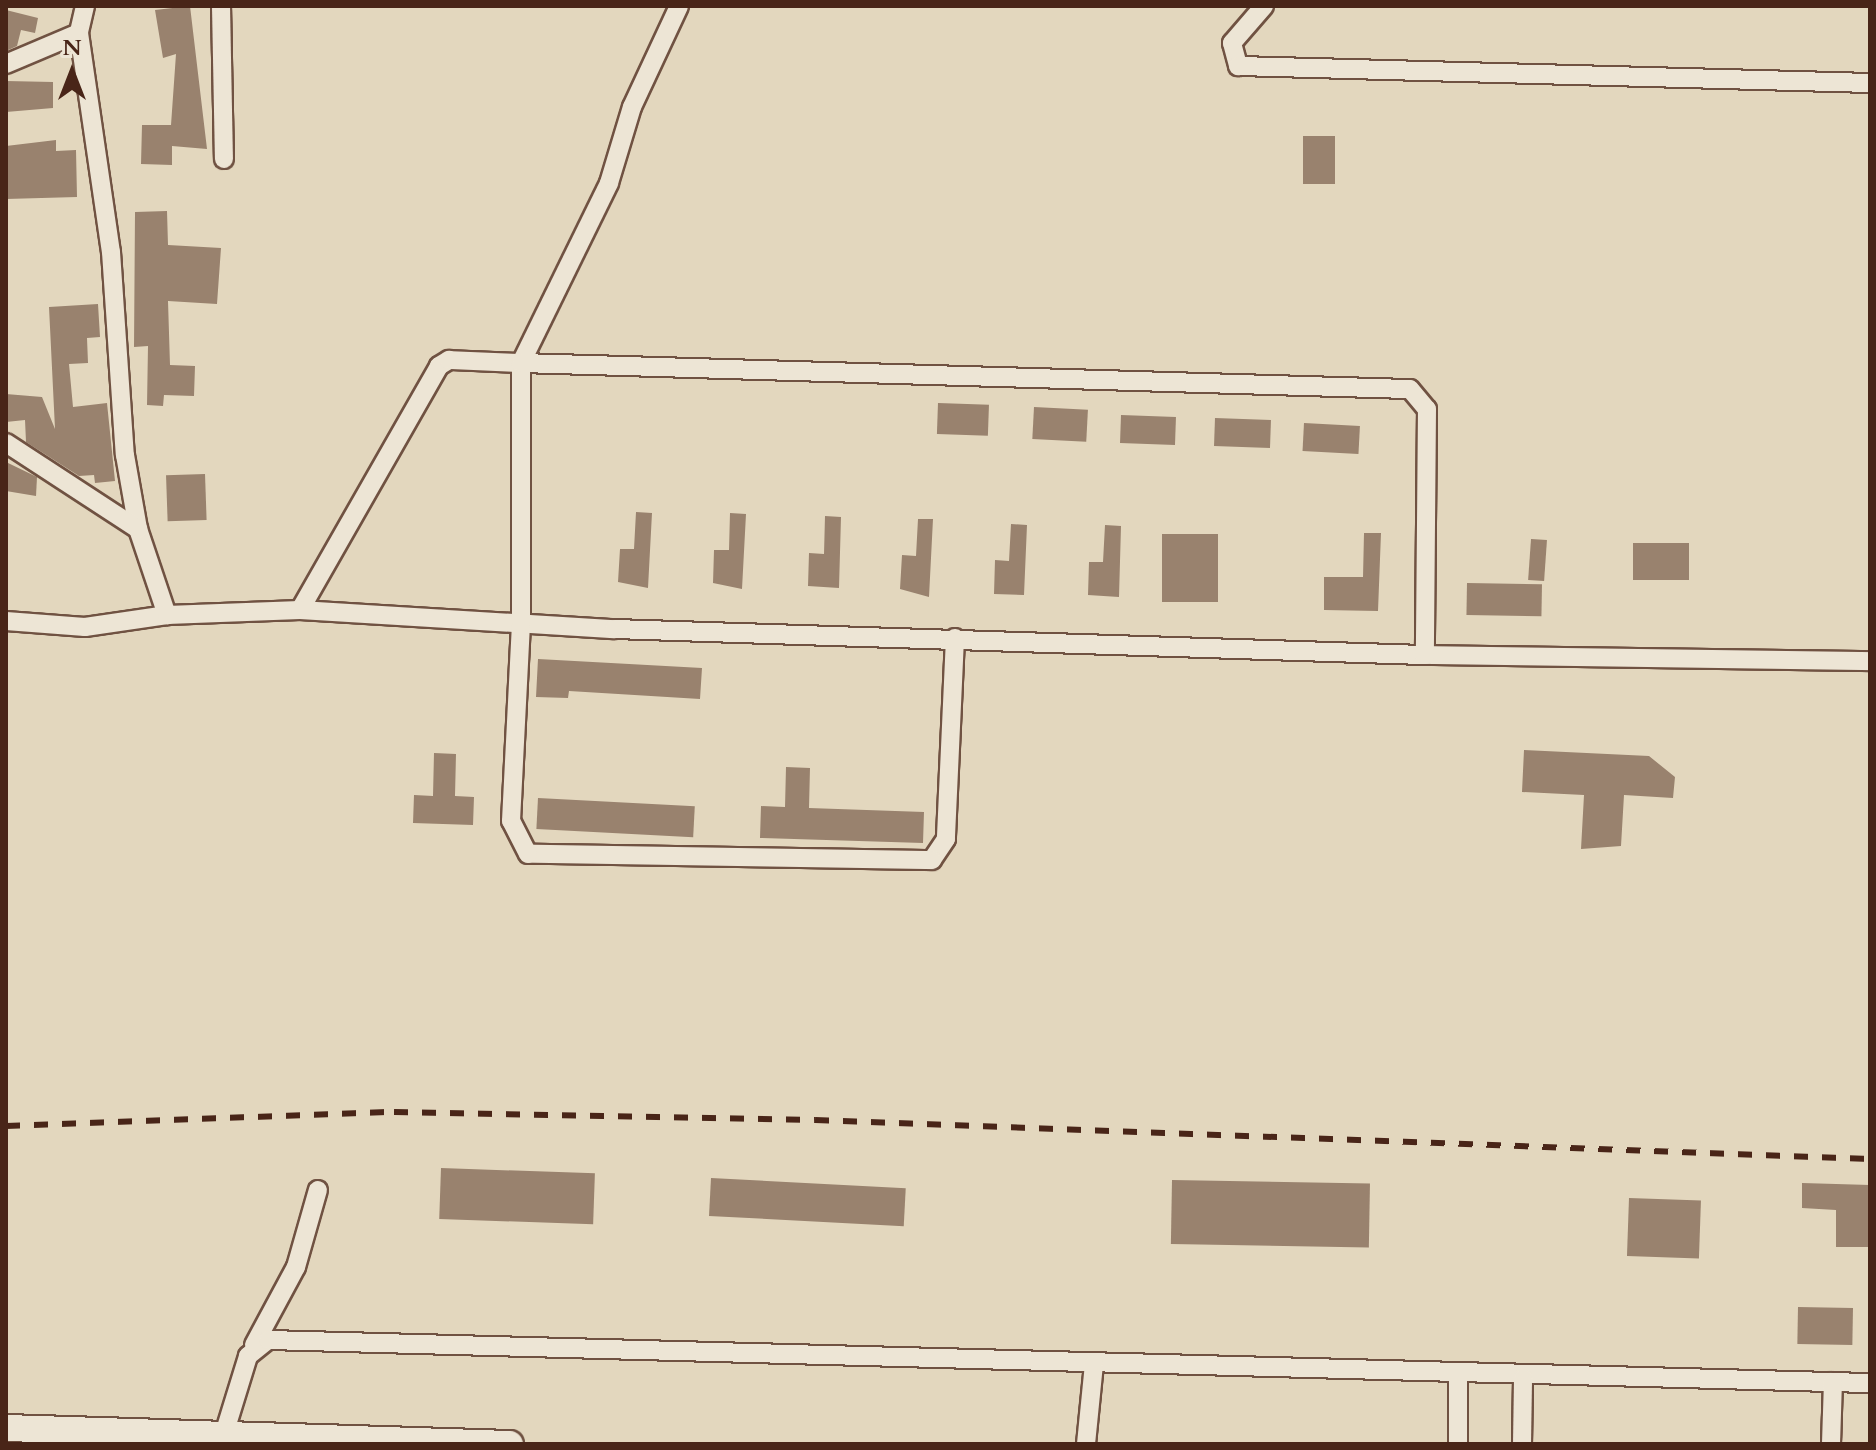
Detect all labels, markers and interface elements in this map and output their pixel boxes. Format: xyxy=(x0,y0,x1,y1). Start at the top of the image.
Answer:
north arrow xyxy=(32,32,112,112)
text: N xyxy=(62,33,82,63)

